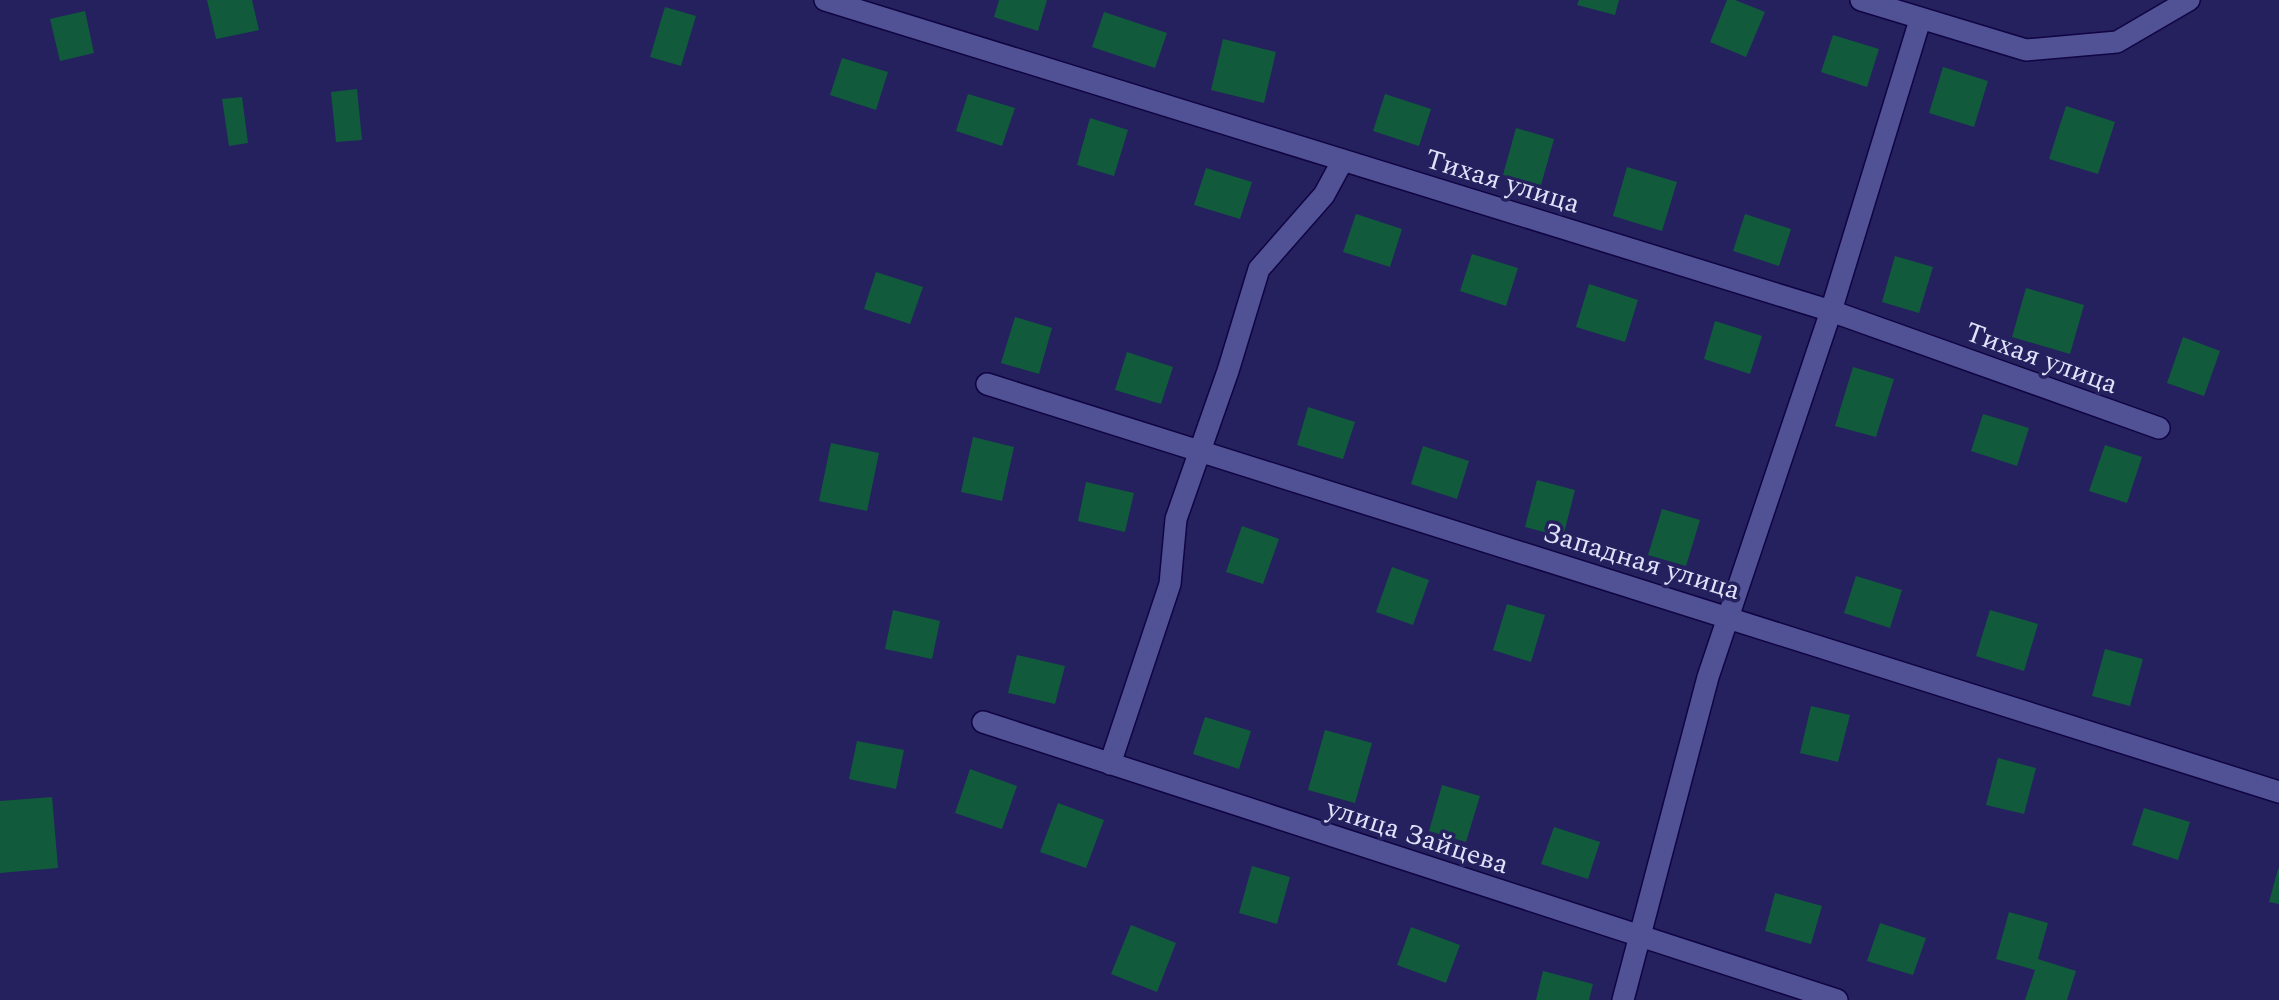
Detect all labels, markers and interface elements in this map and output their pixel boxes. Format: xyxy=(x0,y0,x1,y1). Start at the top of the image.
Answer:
street label: Тихая улица xyxy=(1420,137,1586,225)
street label: Тихая улица xyxy=(1959,311,2124,406)
street label: Западная улица xyxy=(1537,511,1746,612)
street label: улица Зайцева xyxy=(1320,786,1515,886)

